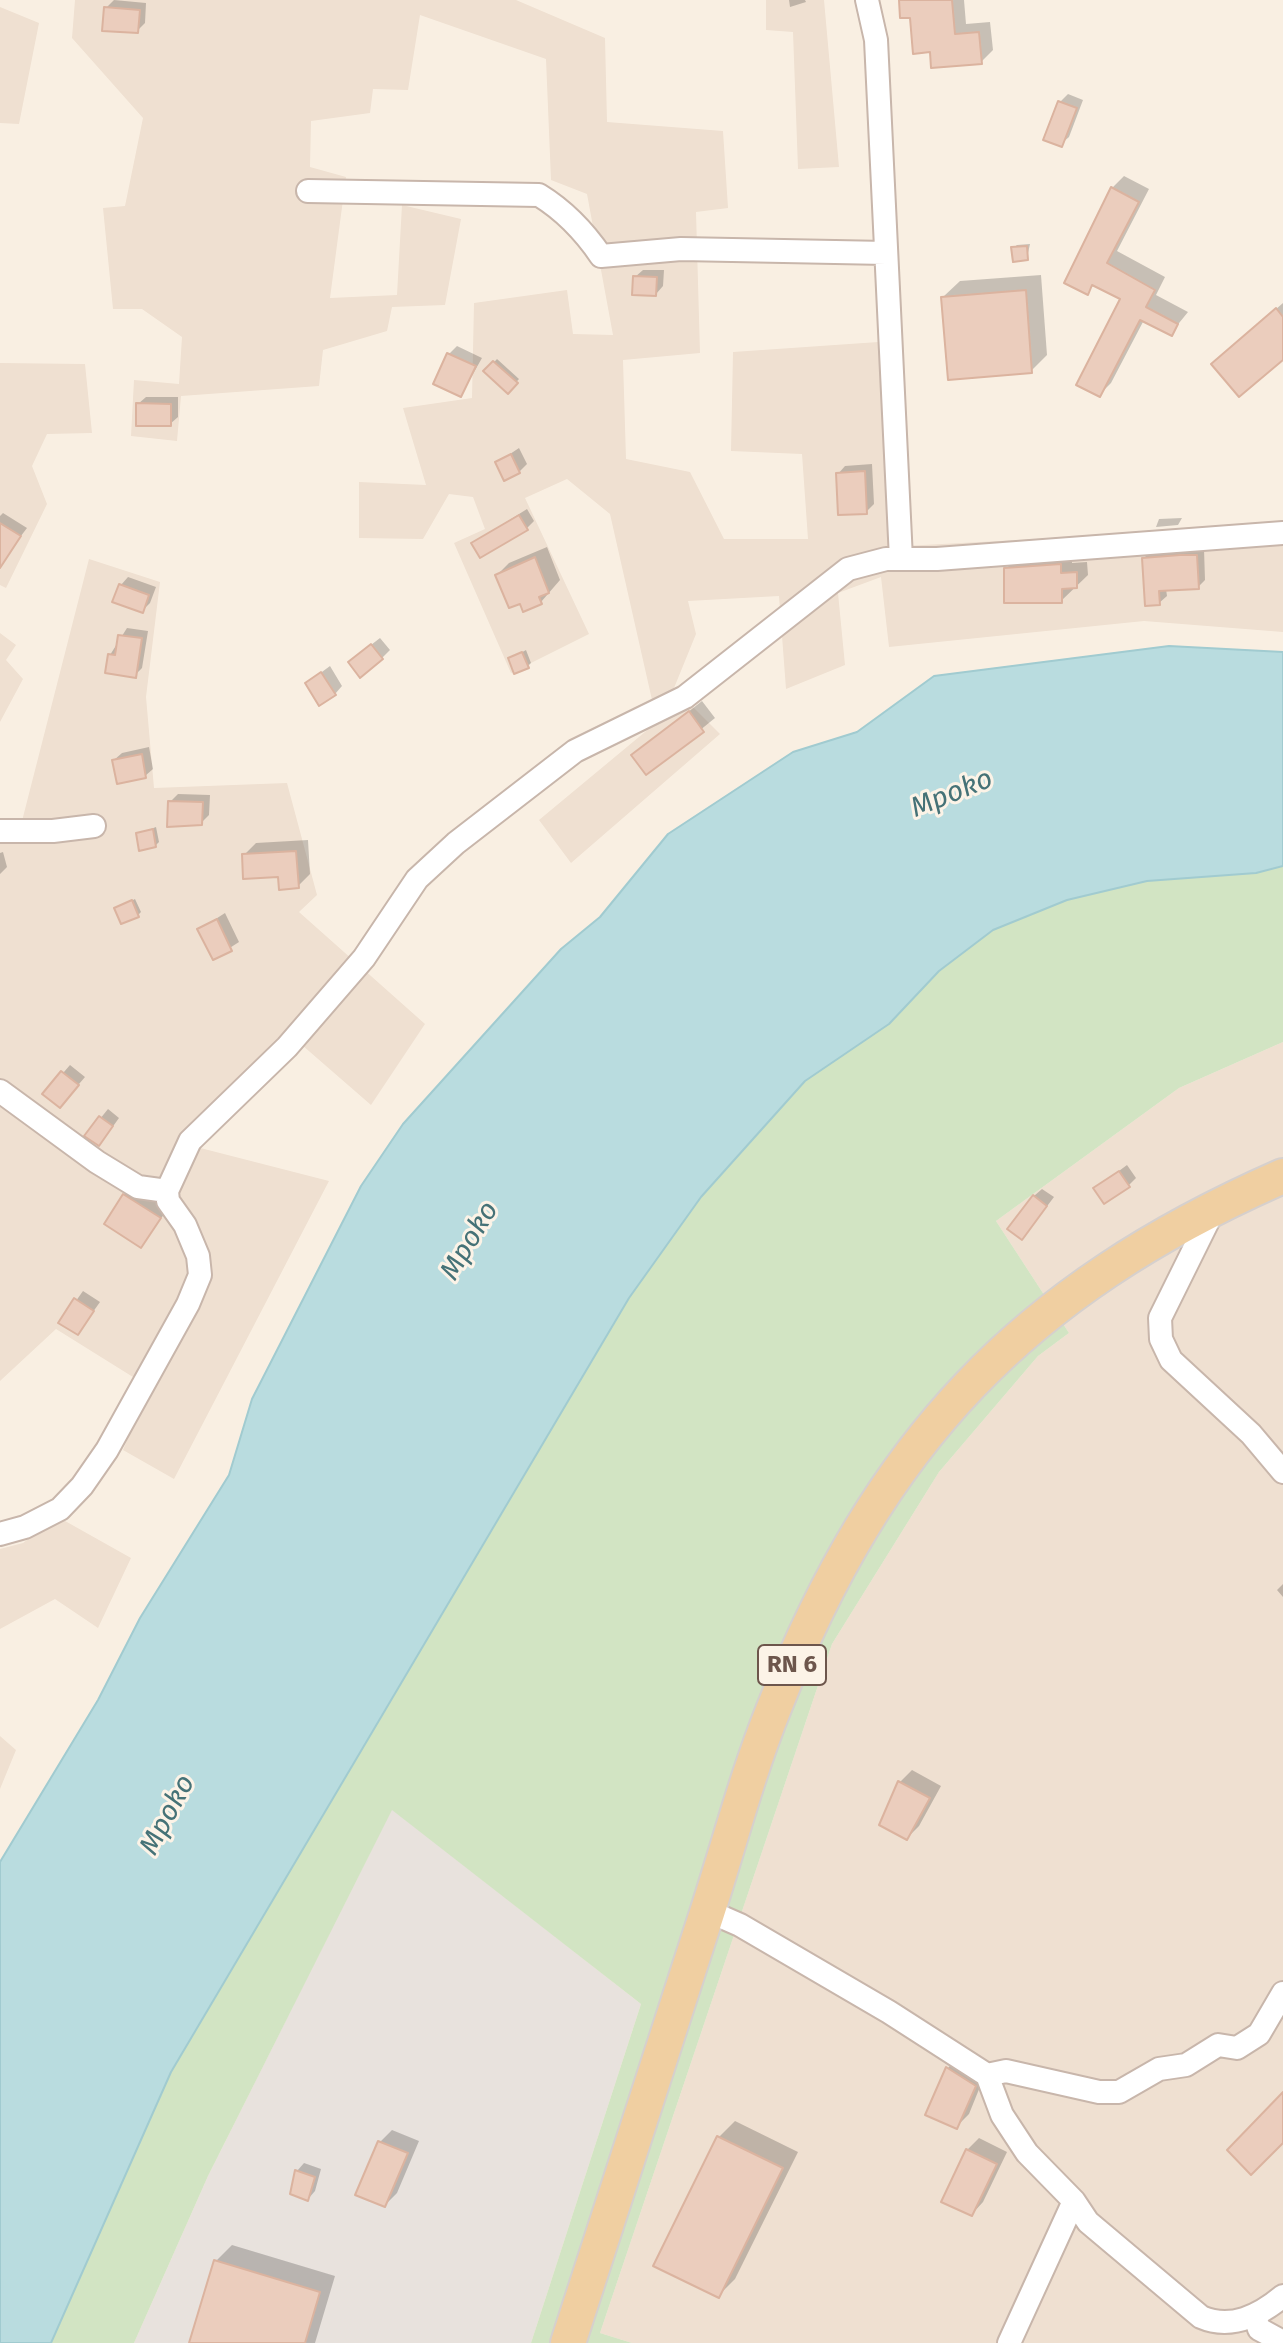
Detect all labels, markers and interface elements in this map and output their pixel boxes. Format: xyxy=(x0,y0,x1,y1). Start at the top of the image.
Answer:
water label: Mpoko xyxy=(906,762,998,826)
water label: Mpoko xyxy=(434,1196,506,1286)
road number: RN 6 xyxy=(758,1645,826,1685)
water label: Mpoko xyxy=(133,1769,203,1861)

